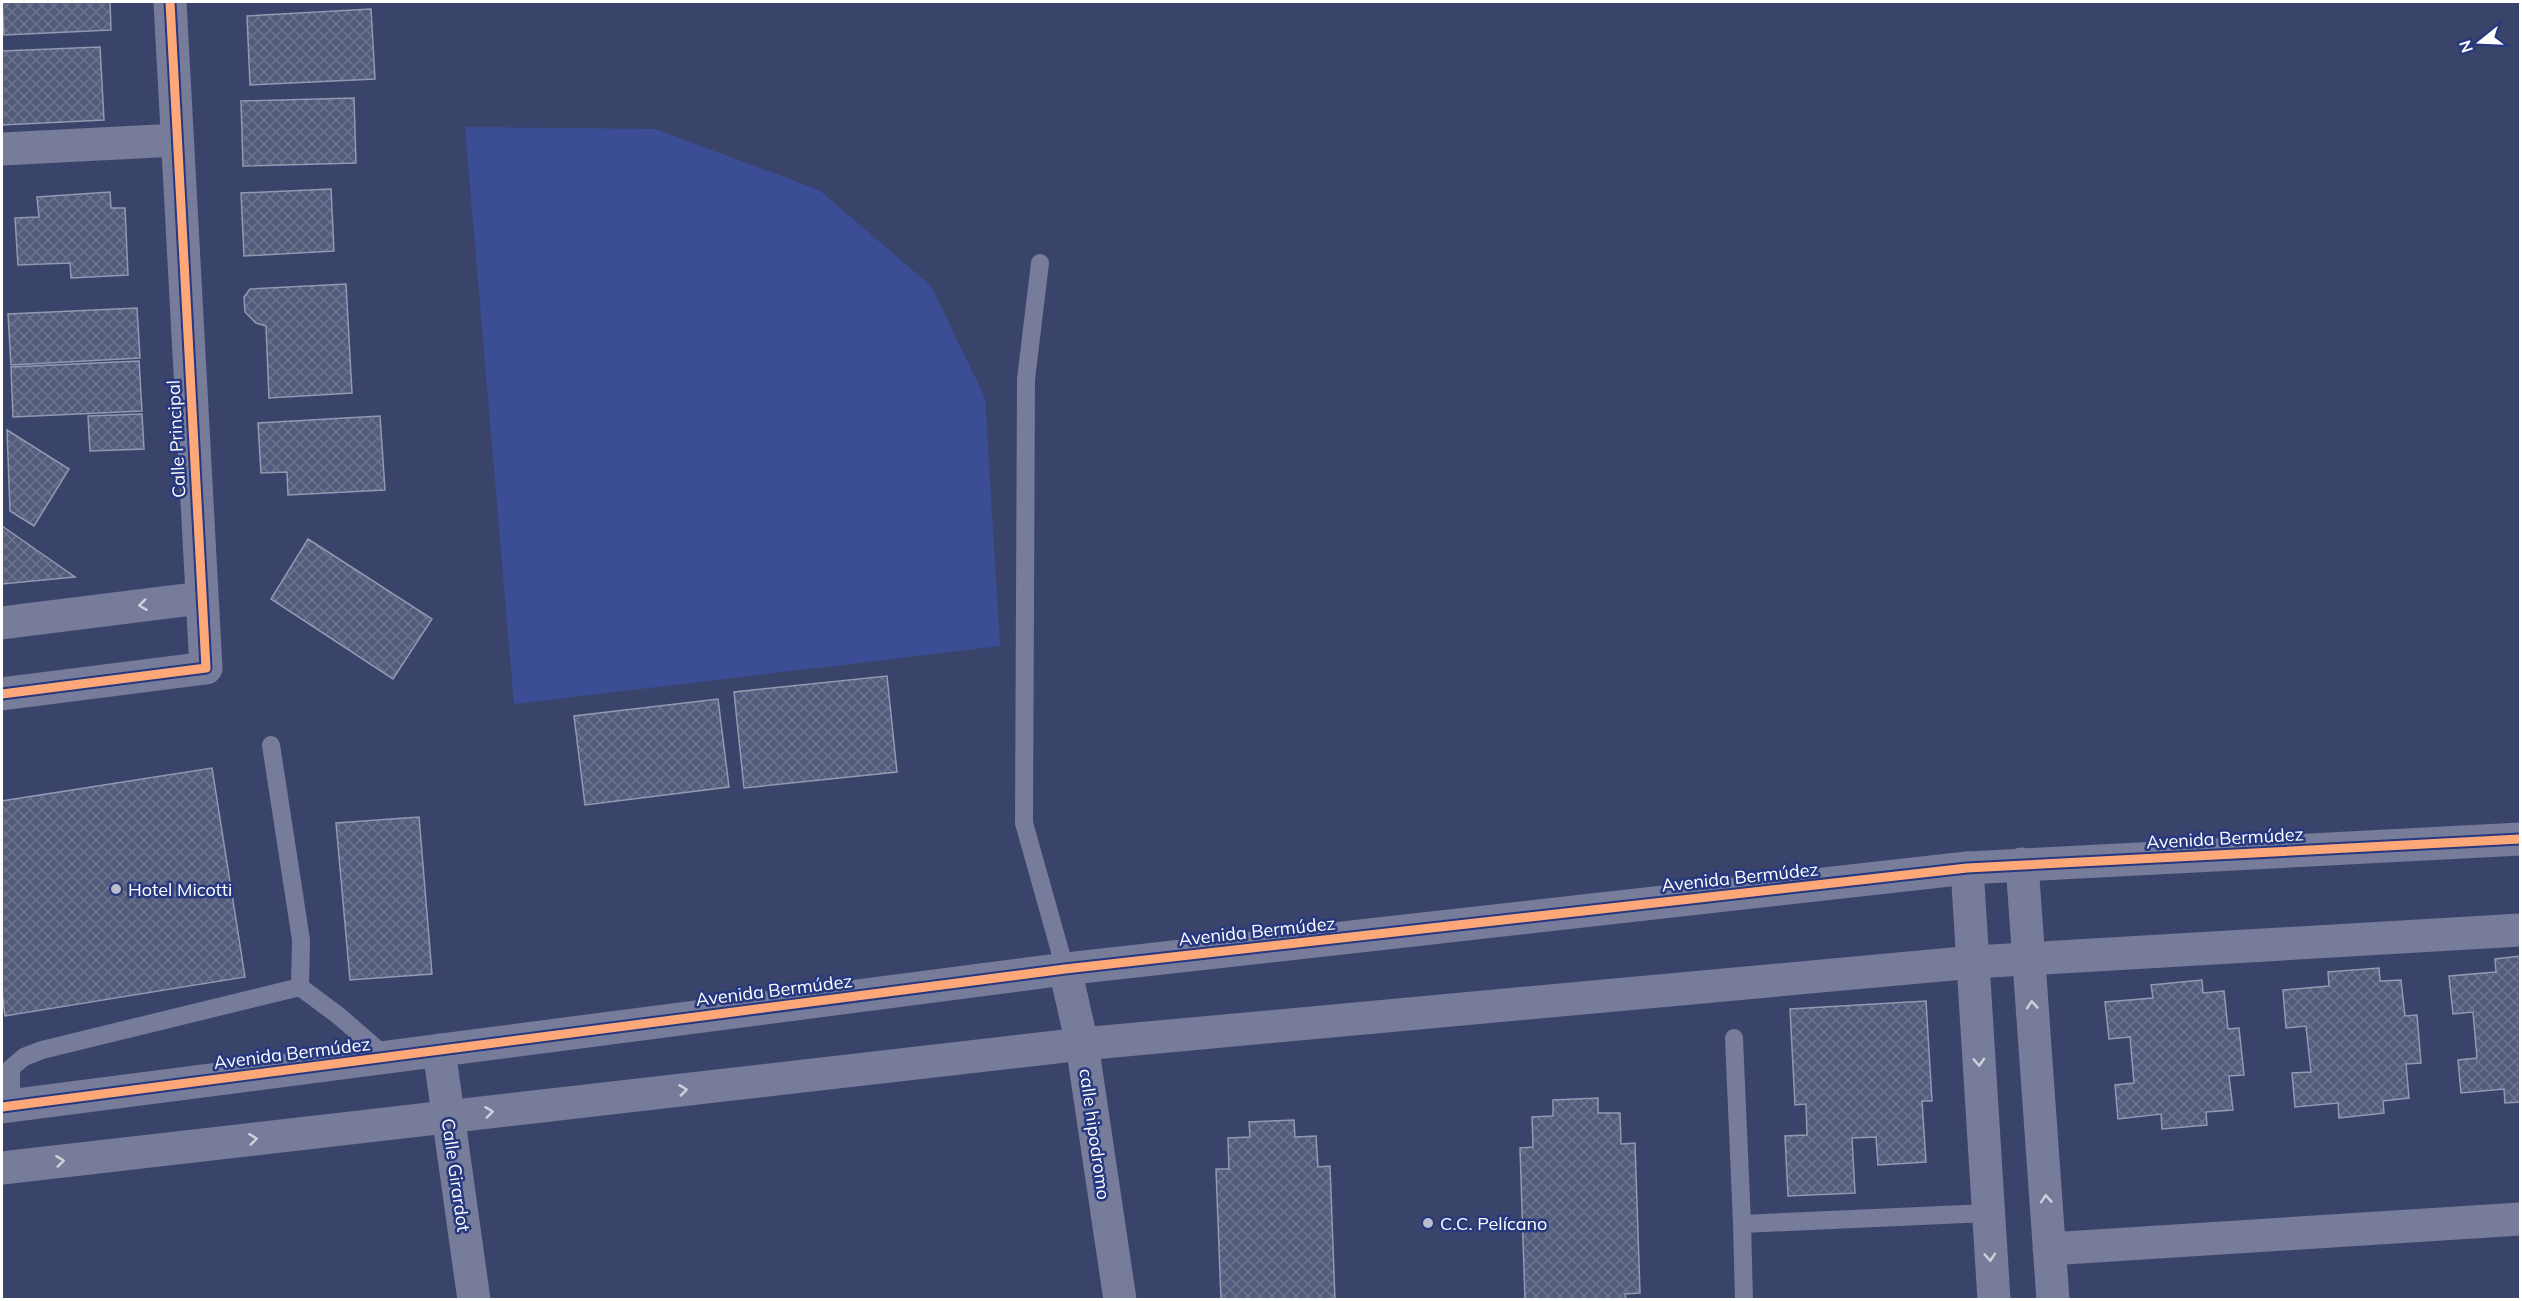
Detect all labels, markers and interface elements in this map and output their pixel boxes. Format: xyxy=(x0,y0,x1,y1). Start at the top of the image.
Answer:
north arrow xyxy=(2450,12,2510,72)
text: N xyxy=(2454,38,2477,55)
street label: Calle Principal xyxy=(161,380,191,498)
one-way arrow xyxy=(139,598,148,611)
street label: Avenida Bermúdez xyxy=(2146,822,2304,854)
street label: Avenida Bermúdez xyxy=(1660,857,1820,897)
place label: Hotel Micotti xyxy=(128,878,232,901)
marker: Hotel Micotti xyxy=(109,882,123,896)
street label: Avenida Bermúdez xyxy=(1177,911,1337,951)
street label: Avenida Bermúdez xyxy=(694,969,854,1011)
one-way arrow xyxy=(2025,1000,2038,1009)
street label: Avenida Bermúdez xyxy=(212,1032,372,1074)
one-way arrow xyxy=(1972,1057,1985,1066)
street label: calle hipodromo xyxy=(1074,1067,1116,1201)
one-way arrow xyxy=(678,1084,687,1097)
one-way arrow xyxy=(484,1106,493,1119)
street label: Calle Girardot xyxy=(437,1117,475,1233)
one-way arrow xyxy=(249,1133,258,1146)
one-way arrow xyxy=(55,1156,64,1168)
one-way arrow xyxy=(2040,1195,2053,1204)
place label: C.C. Pelícano xyxy=(1440,1212,1547,1235)
marker: C.C. Pelícano xyxy=(1421,1216,1435,1230)
one-way arrow xyxy=(1984,1252,1997,1261)

